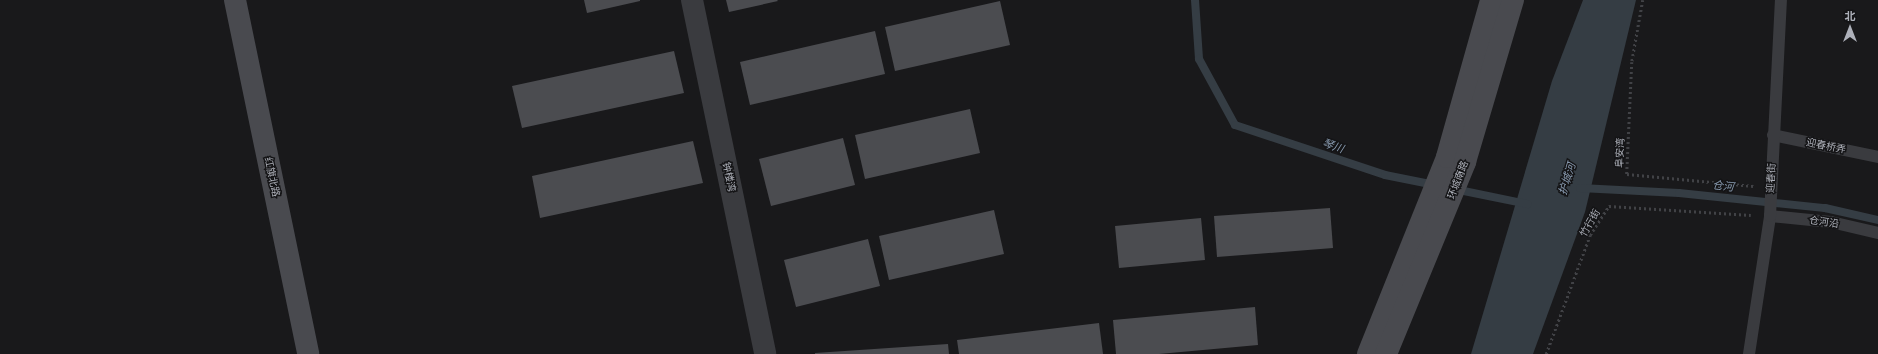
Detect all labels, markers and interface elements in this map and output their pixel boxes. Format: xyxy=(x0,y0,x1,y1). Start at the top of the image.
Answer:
north arrow xyxy=(1830,8,1870,48)
text: 北 xyxy=(1845,9,1856,23)
water label: 琴川 xyxy=(1320,136,1346,156)
street label: 迎春桥弄 xyxy=(1805,136,1847,156)
street label: 阜安湾 xyxy=(1613,138,1627,168)
street label: 红旗北路 xyxy=(262,156,282,198)
street label: 环城南路 xyxy=(1445,159,1471,201)
street label: 钟楼湾 xyxy=(720,161,738,193)
water label: 护城河 xyxy=(1556,161,1578,197)
street label: 迎春街 xyxy=(1764,163,1778,193)
water label: 仓河 xyxy=(1711,178,1735,194)
street label: 竹行街 xyxy=(1577,207,1603,239)
street label: 仓河沿 xyxy=(1808,214,1840,230)

